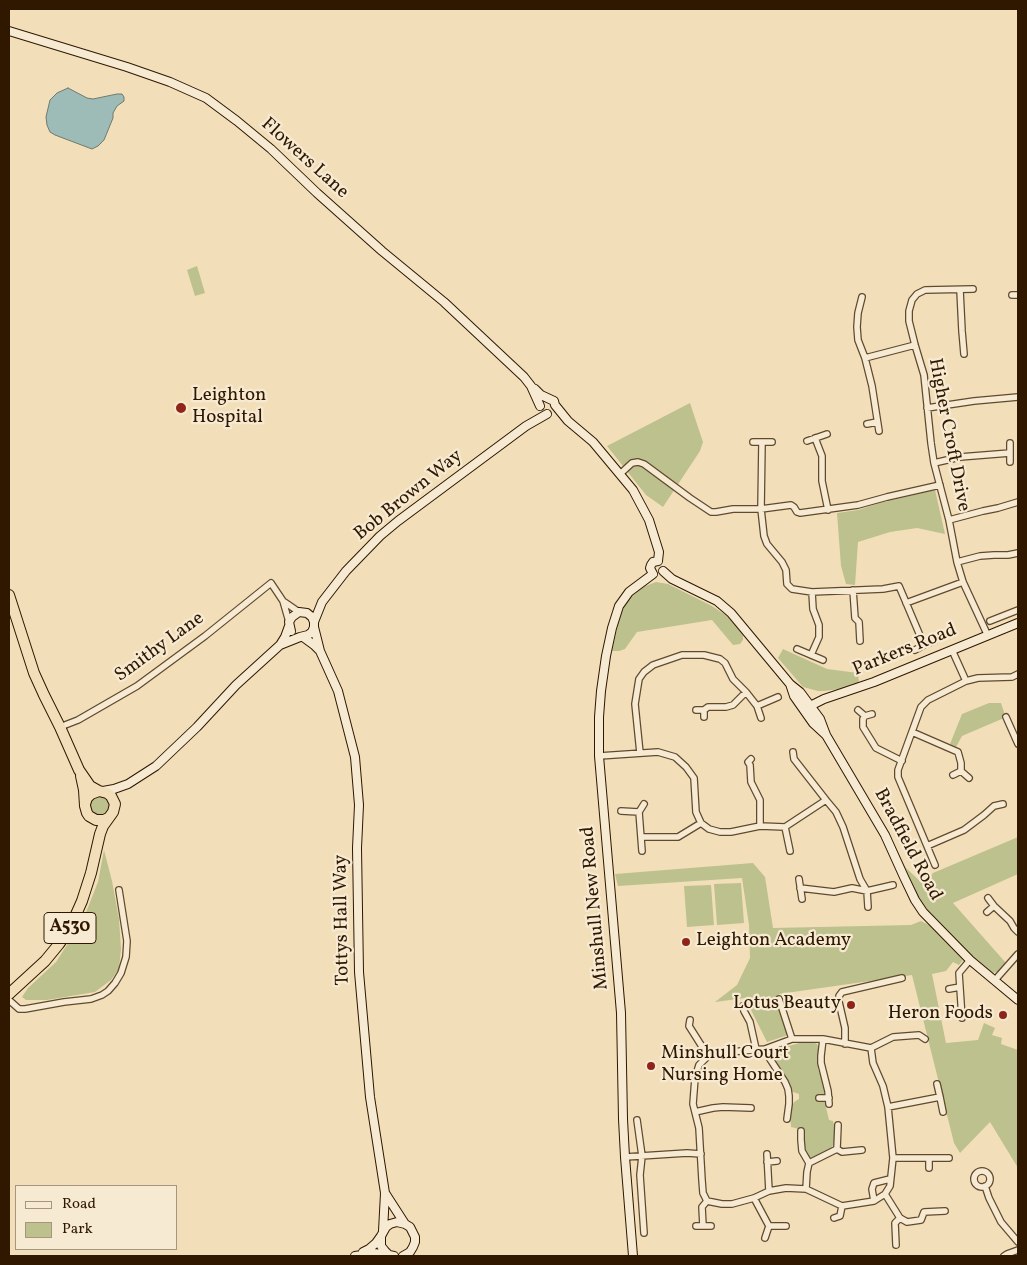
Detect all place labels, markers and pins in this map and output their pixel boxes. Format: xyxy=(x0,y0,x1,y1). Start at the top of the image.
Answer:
place label: Leighton Hospital xyxy=(192,386,266,430)
marker: Leighton Hospital xyxy=(174,401,188,415)
place label: Leighton Academy xyxy=(696,931,851,953)
marker: Leighton Academy xyxy=(680,936,692,948)
place label: Lotus Beauty xyxy=(733,994,841,1016)
marker: Lotus Beauty xyxy=(845,999,857,1011)
place label: Heron Foods xyxy=(888,1004,993,1026)
marker: Heron Foods xyxy=(997,1009,1009,1021)
place label: Minshull Court Nursing Home xyxy=(661,1044,789,1088)
marker: Minshull Court Nursing Home xyxy=(645,1060,657,1072)

